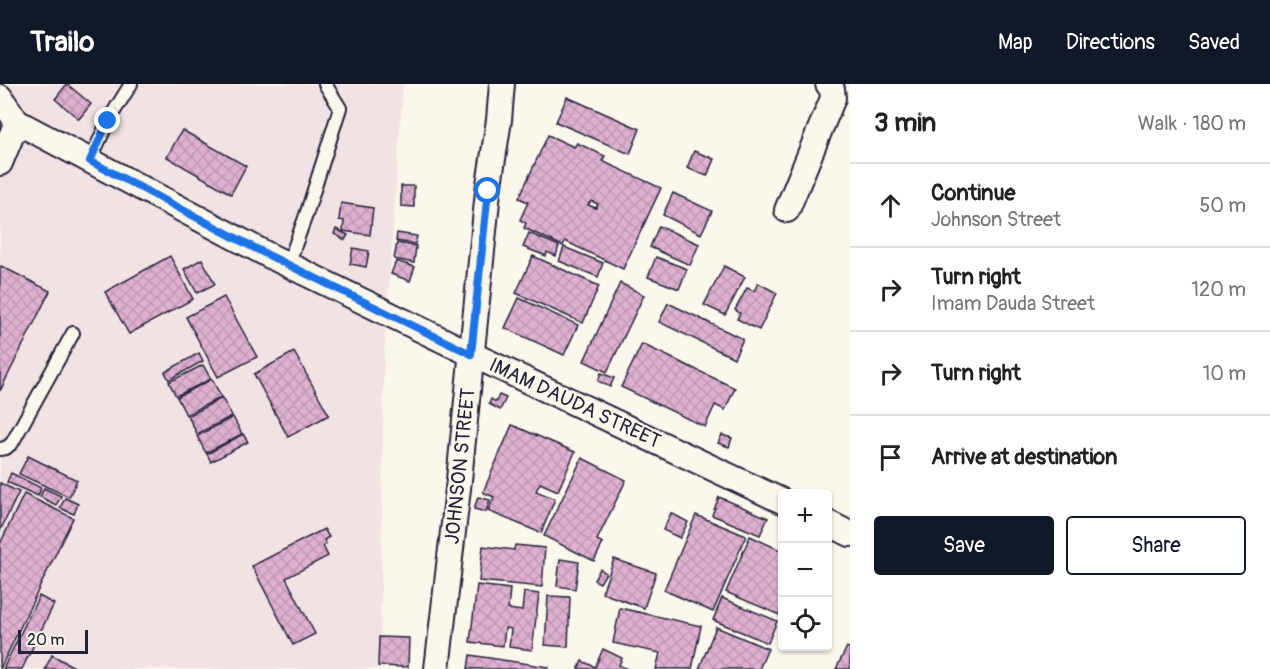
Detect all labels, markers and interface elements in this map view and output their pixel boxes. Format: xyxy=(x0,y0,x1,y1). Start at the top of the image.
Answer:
text: Trailo xyxy=(30,25,94,60)
text: Map xyxy=(998,29,1033,56)
text: Directions xyxy=(1066,29,1155,56)
text: Saved xyxy=(1188,29,1240,56)
route end xyxy=(94,107,120,133)
text: 3 min xyxy=(874,107,936,139)
text: Walk · 180 m xyxy=(1138,111,1246,136)
route start xyxy=(474,177,500,203)
text: Continue xyxy=(931,179,1015,207)
icon: ahead xyxy=(874,189,907,222)
text: 50 m xyxy=(1199,193,1246,218)
text: Johnson Street xyxy=(931,207,1061,232)
text: Turn right xyxy=(931,263,1021,291)
icon: right xyxy=(874,273,907,306)
text: 120 m xyxy=(1191,277,1246,302)
text: Imam Dauda Street xyxy=(931,291,1095,316)
street label: IMAM DAUDA STREET xyxy=(485,352,665,454)
icon: right xyxy=(874,357,907,390)
text: Turn right xyxy=(931,359,1021,387)
text: 10 m xyxy=(1202,361,1246,386)
street label: JOHNSON STREET xyxy=(439,387,481,545)
icon: arrive xyxy=(874,441,907,474)
text: Arrive at destination xyxy=(931,443,1117,471)
map controls xyxy=(778,489,832,651)
button: + xyxy=(778,489,832,543)
button: Save xyxy=(874,516,1054,575)
button: Share xyxy=(1066,516,1246,575)
button: − xyxy=(778,543,832,597)
button: locate xyxy=(778,597,832,651)
scale bar xyxy=(18,627,88,654)
text: 20 m xyxy=(27,630,65,650)

